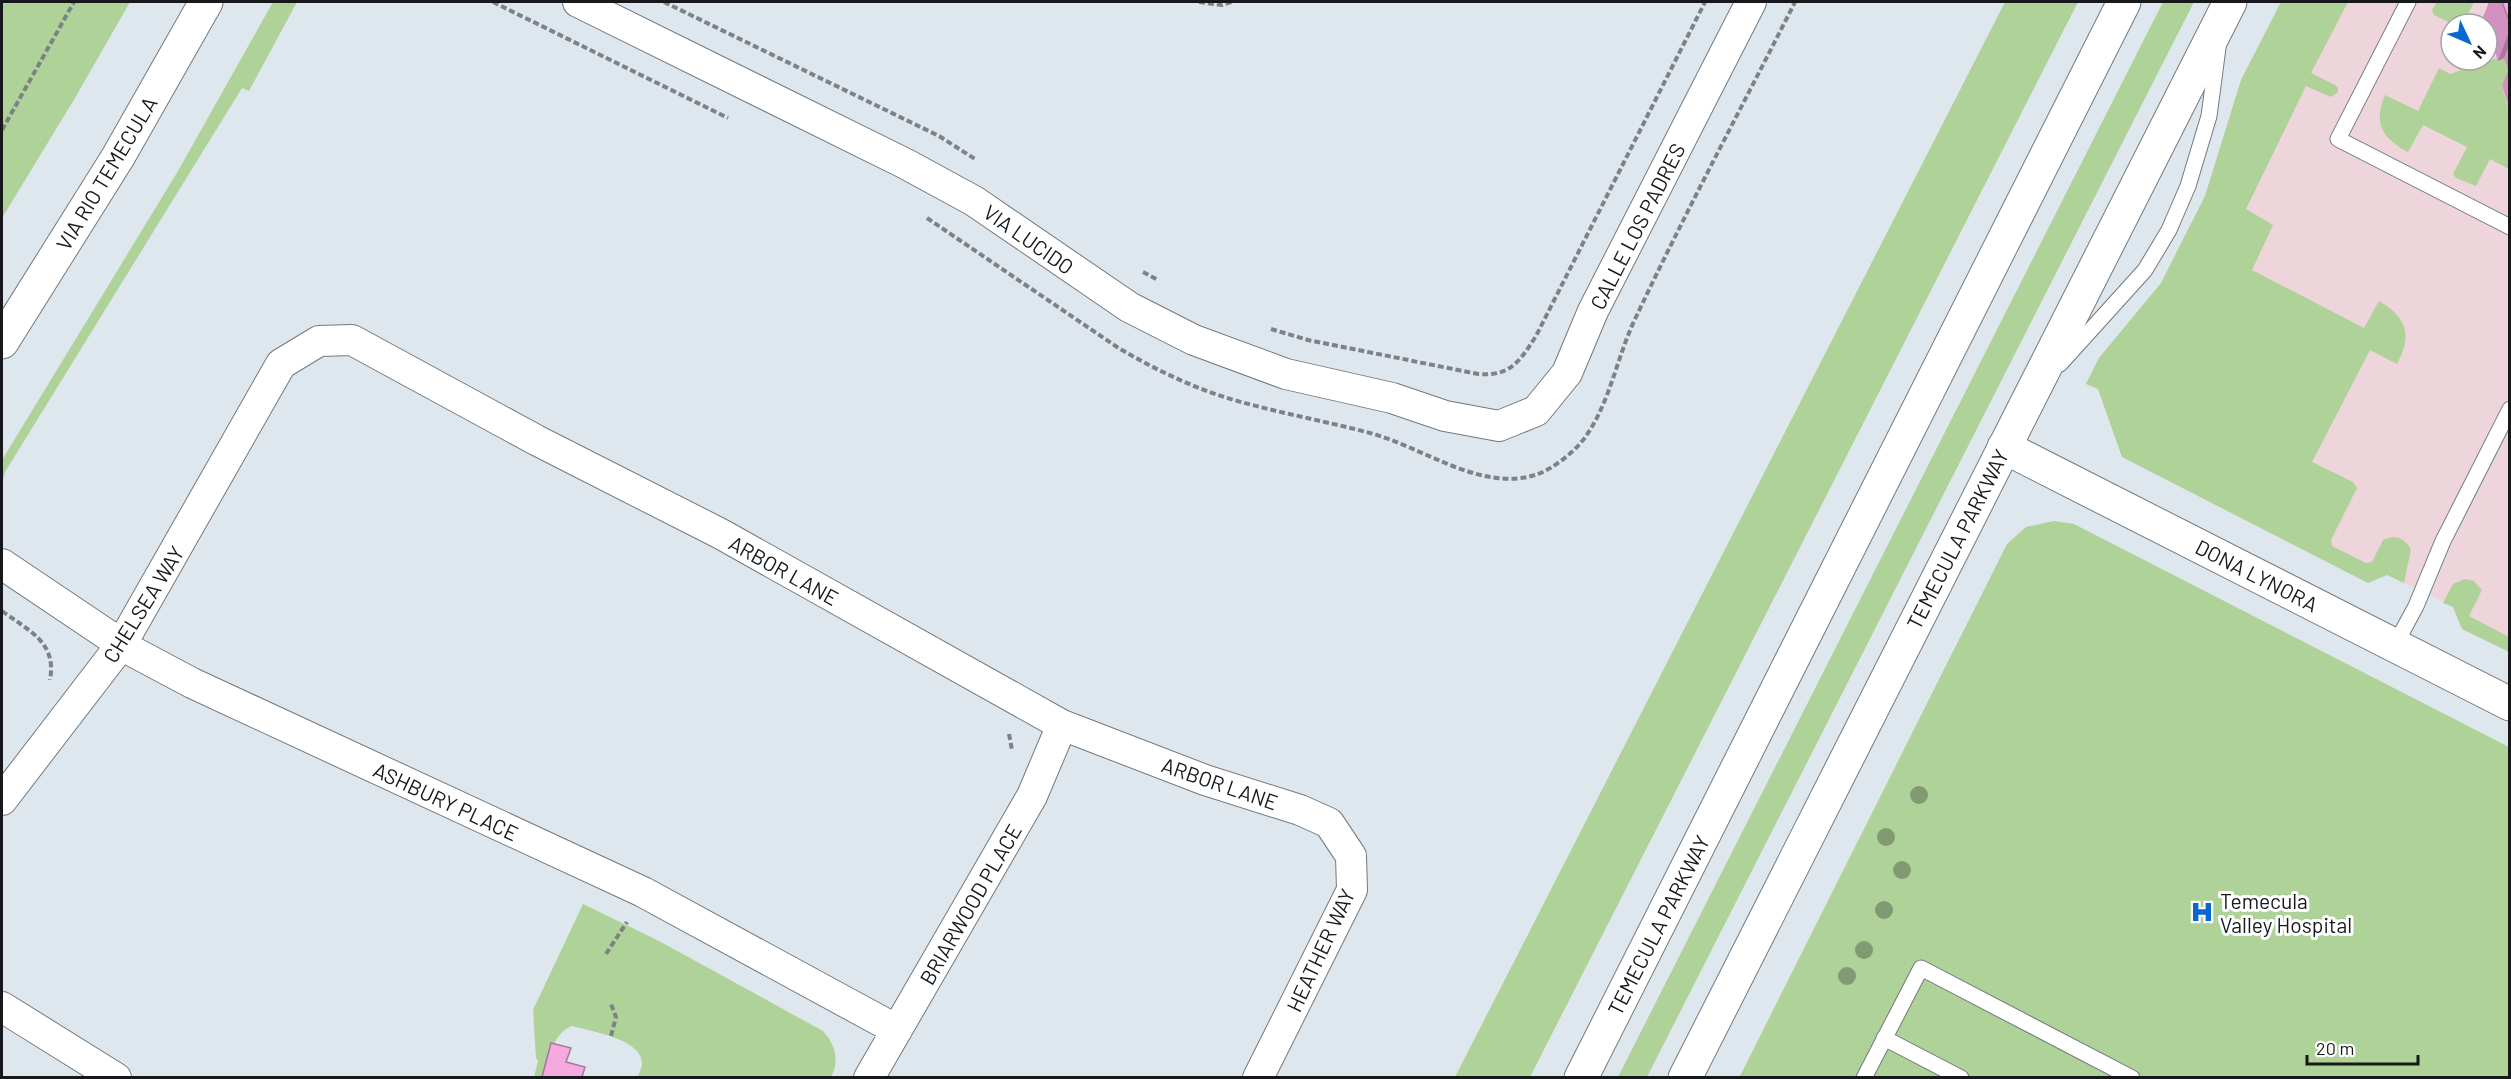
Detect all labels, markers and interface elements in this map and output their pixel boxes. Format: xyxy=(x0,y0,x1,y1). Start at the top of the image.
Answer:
north arrow xyxy=(2439,12,2499,72)
text: N xyxy=(2470,42,2491,63)
street label: VIA RIO TEMECULA xyxy=(50,92,162,254)
street label: CALLE LOS PADRES xyxy=(1584,139,1690,313)
street label: VIA LUCIDO xyxy=(979,199,1079,279)
street label: TEMECULA PARKWAY xyxy=(1901,445,2013,633)
street label: ARBOR LANE xyxy=(725,530,843,610)
street label: DONA LYNORA xyxy=(2192,533,2323,617)
street label: CHELSEA WAY xyxy=(97,541,189,667)
street label: ARBOR LANE xyxy=(1159,751,1281,815)
street label: ASHBURY PLACE xyxy=(370,757,522,845)
street label: BRIARWOOD PLACE xyxy=(914,819,1026,989)
street label: TEMECULA PARKWAY xyxy=(1602,831,1714,1019)
street label: HEATHER WAY xyxy=(1281,884,1359,1016)
place label: Temecula Valley Hospital xyxy=(2220,888,2352,937)
hospital icon: Temecula Valley Hospital xyxy=(2189,899,2215,925)
scale bar xyxy=(2307,1028,2418,1066)
text: 20 m xyxy=(2316,1037,2354,1059)

